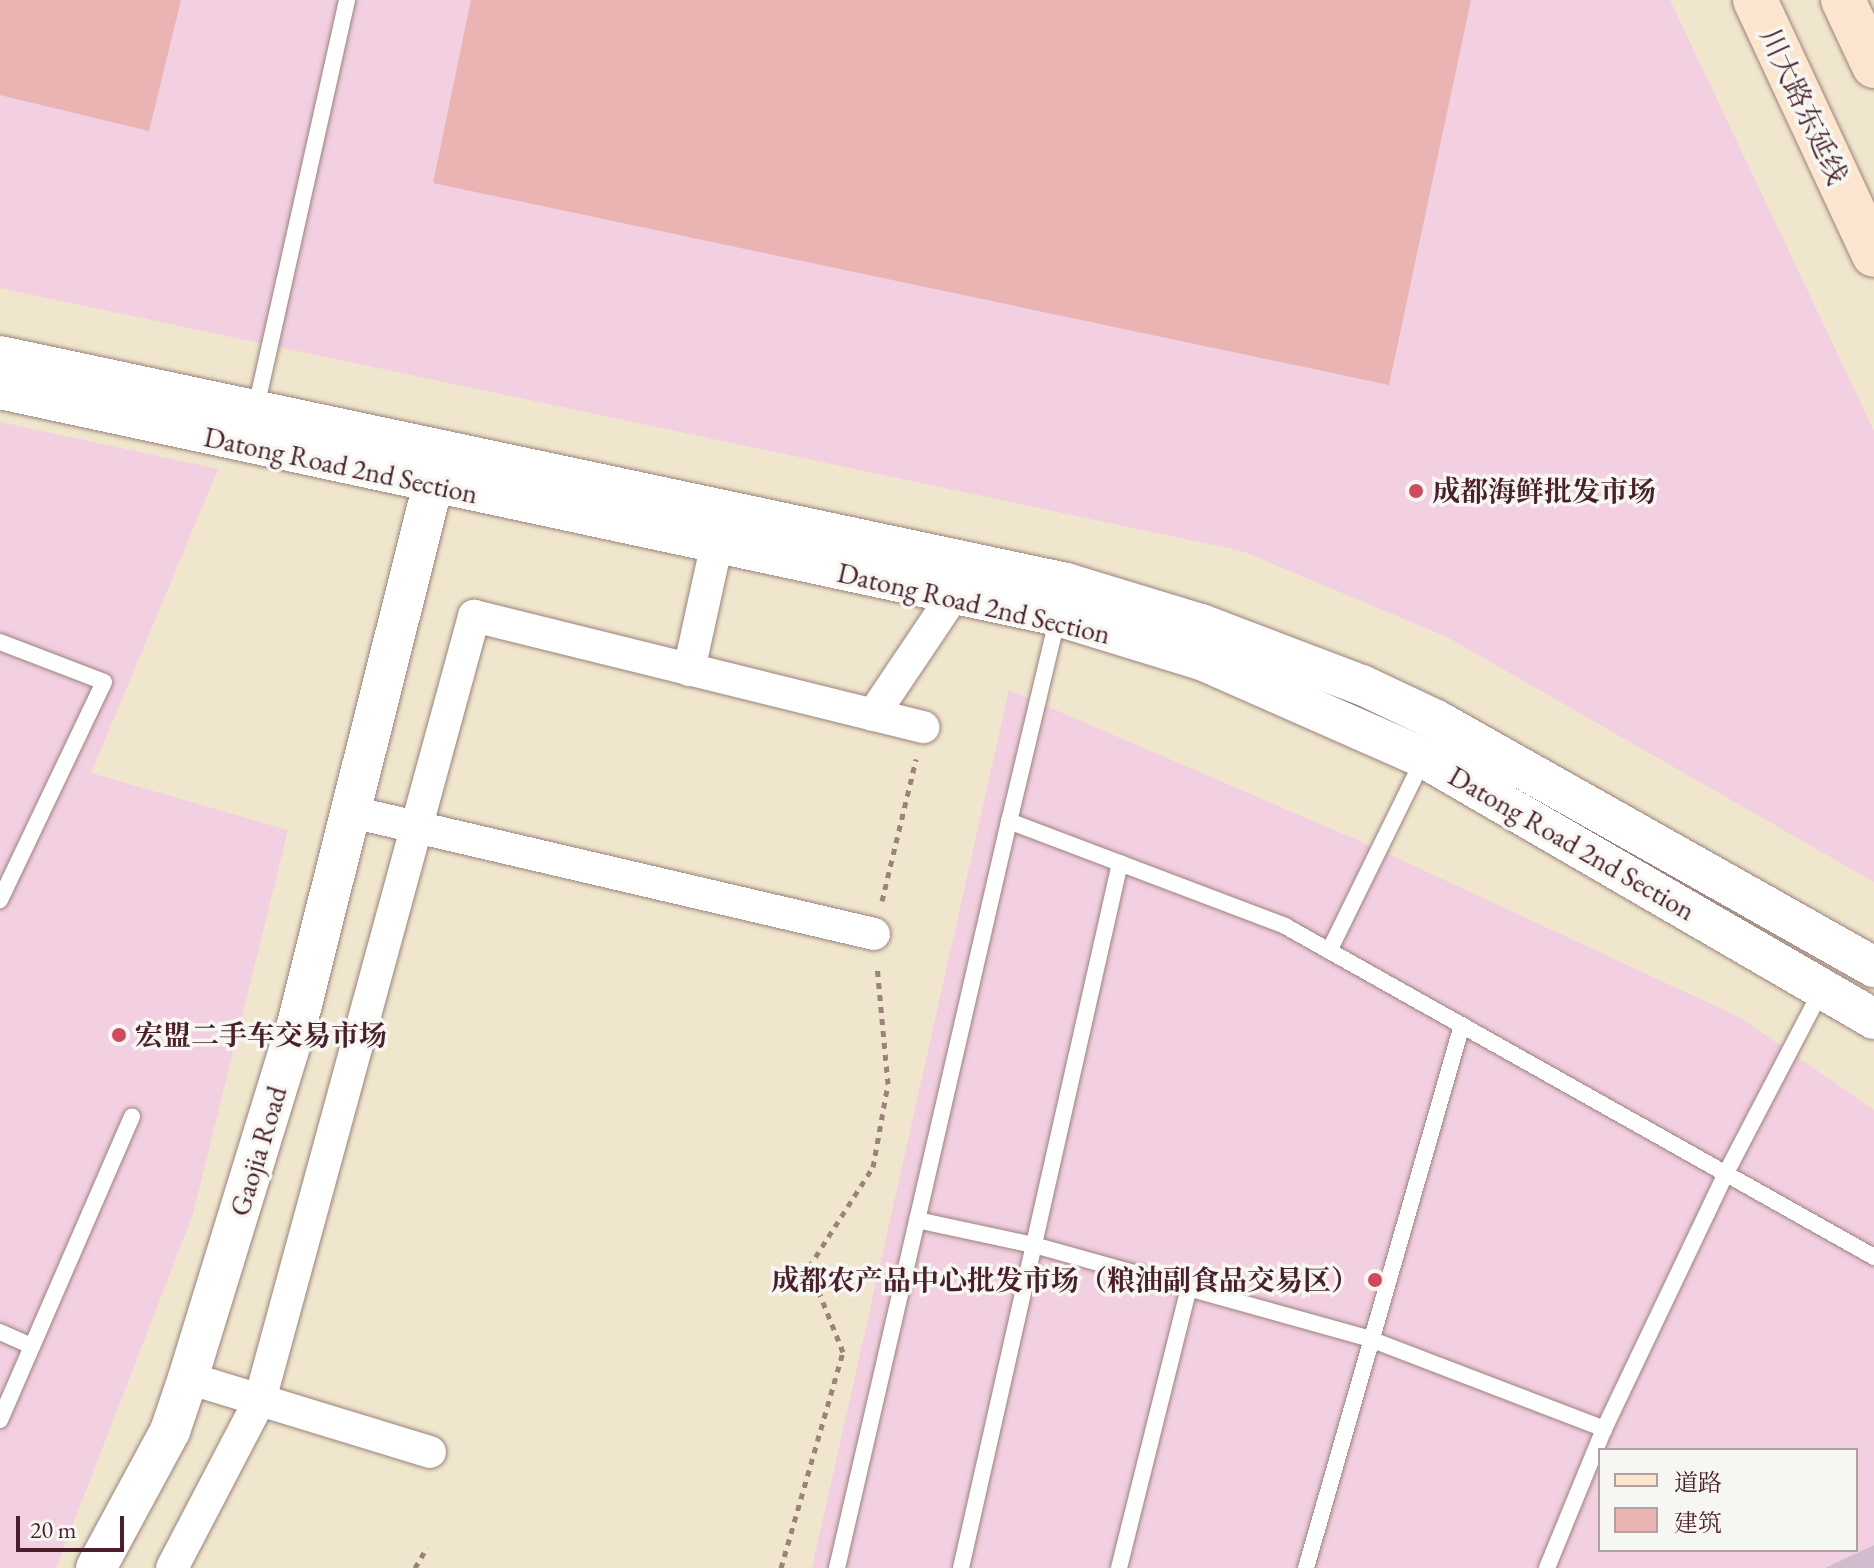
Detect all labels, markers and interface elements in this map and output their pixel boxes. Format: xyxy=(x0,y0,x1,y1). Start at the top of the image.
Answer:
street label: 川大路东延线 xyxy=(1753,23,1855,189)
street label: Datong Road 2nd Section xyxy=(201,420,481,510)
place label: 成都海鲜批发市场 xyxy=(1432,474,1656,508)
marker: 成都海鲜批发市场 xyxy=(1407,482,1425,500)
street label: Datong Road 2nd Section xyxy=(834,555,1114,651)
street label: Datong Road 2nd Section xyxy=(1443,759,1701,927)
place label: 宏盟二手车交易市场 xyxy=(135,1018,387,1052)
marker: 宏盟二手车交易市场 xyxy=(110,1026,128,1044)
street label: Gaojia Road xyxy=(222,1082,294,1220)
place label: 成都农产品中心批发市场（粮油副食品交易区） xyxy=(771,1263,1359,1297)
marker: 成都农产品中心批发市场（粮油副食品交易区） xyxy=(1366,1271,1384,1289)
legend xyxy=(1598,1448,1858,1552)
text: 道路 xyxy=(1674,1467,1722,1498)
scale bar xyxy=(20,1500,128,1550)
text: 建筑 xyxy=(1674,1507,1722,1538)
text: 20 m xyxy=(30,1514,77,1545)

